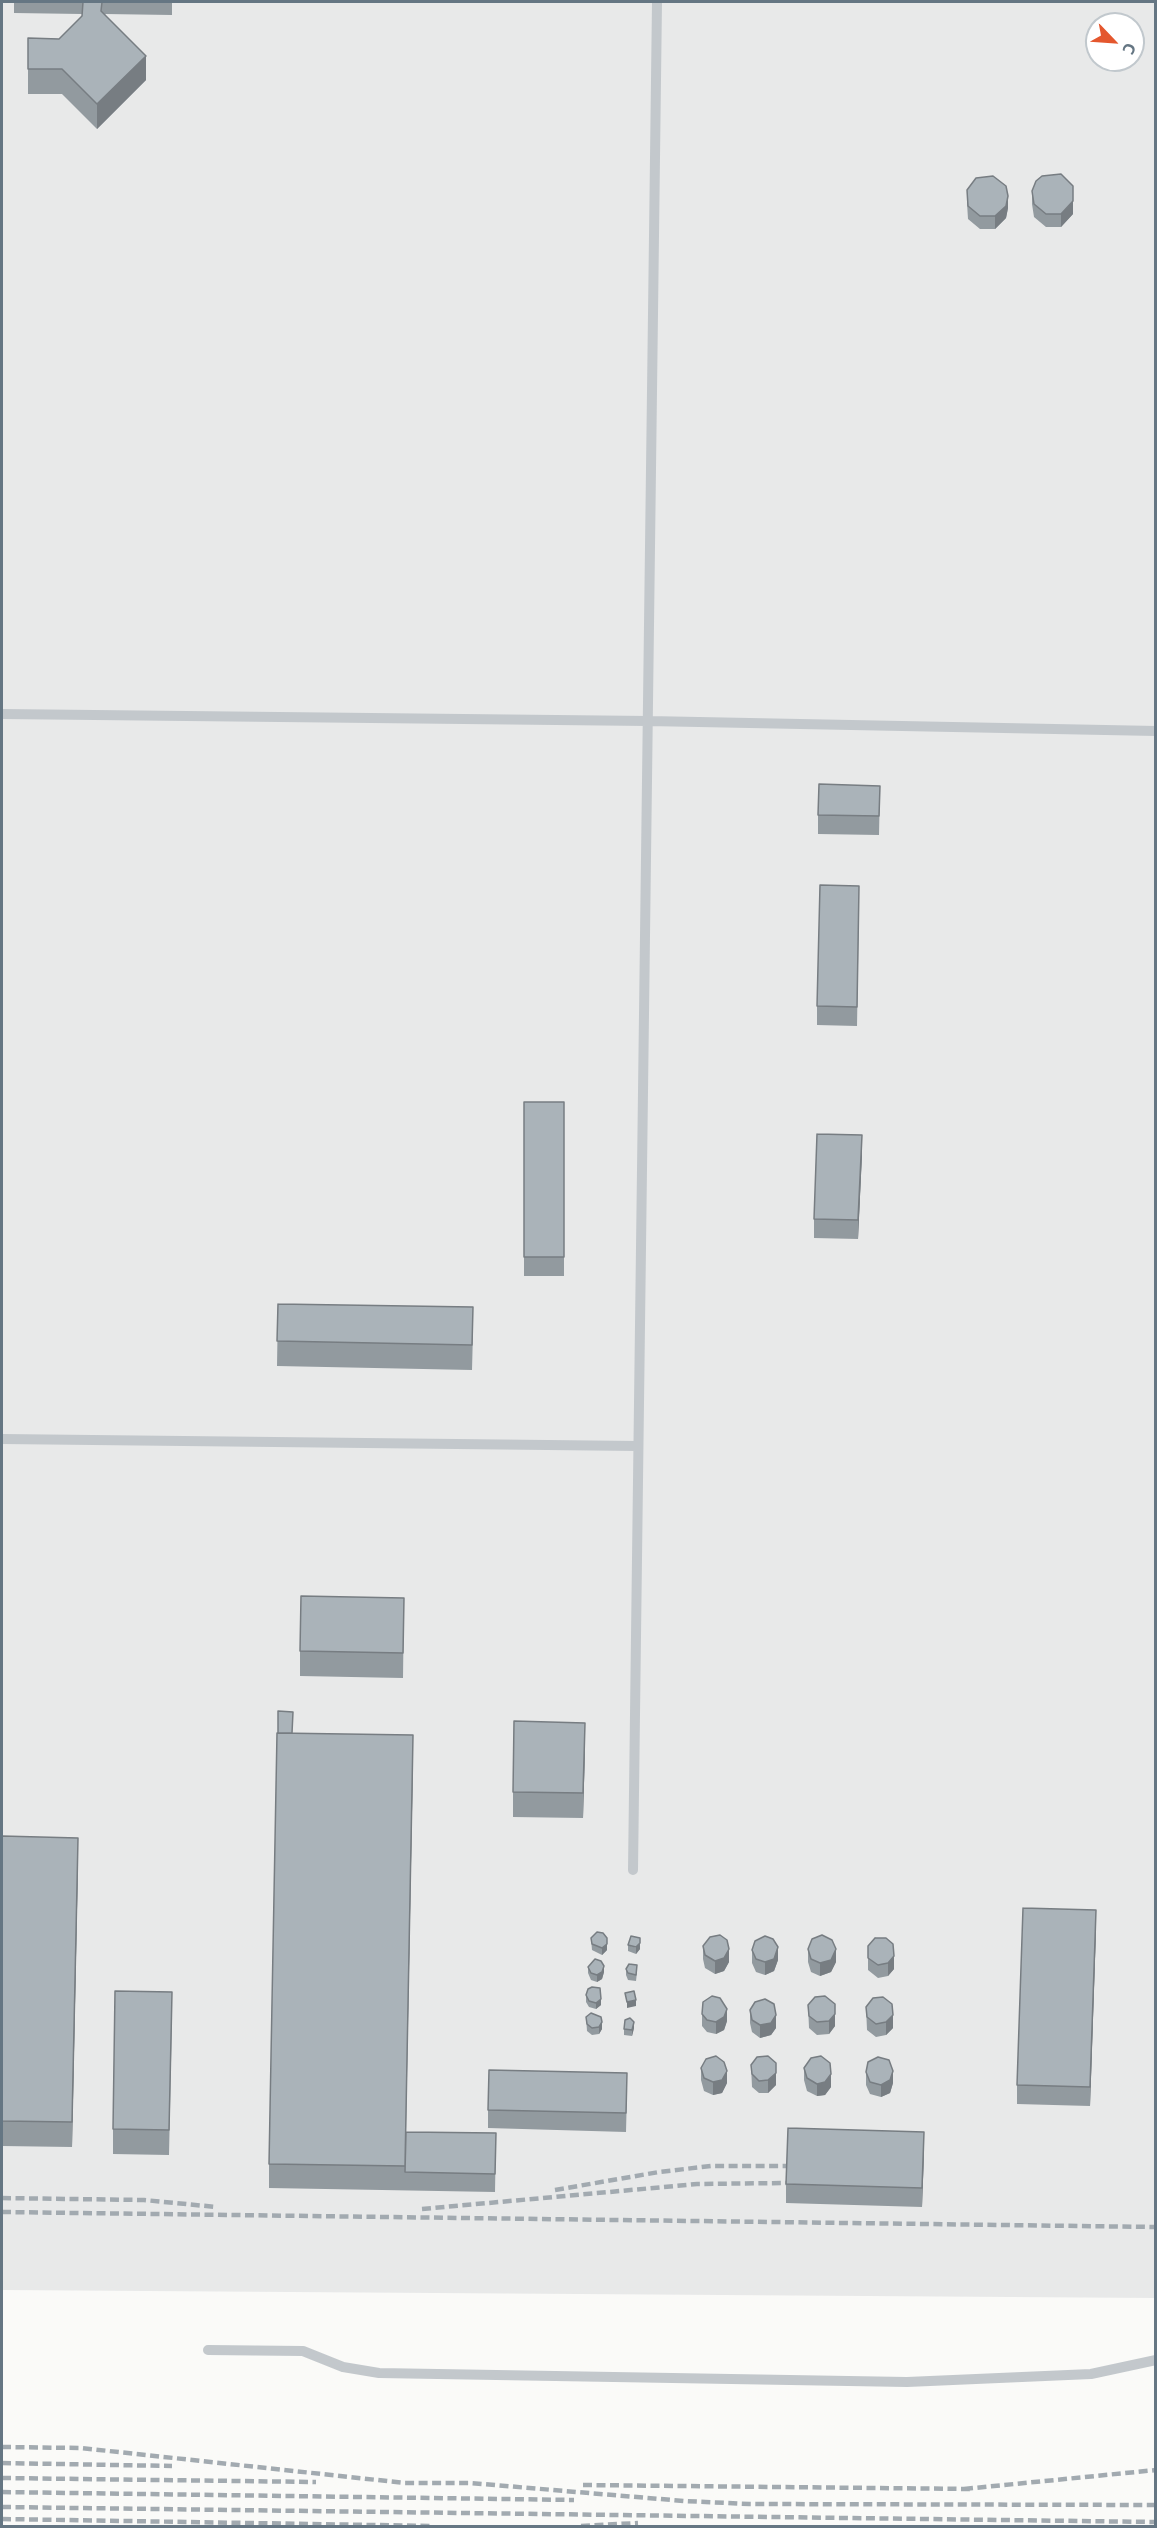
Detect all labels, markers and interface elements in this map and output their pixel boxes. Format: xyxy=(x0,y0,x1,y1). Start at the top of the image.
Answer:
north arrow xyxy=(1085,12,1145,72)
text: С xyxy=(1117,39,1142,58)

